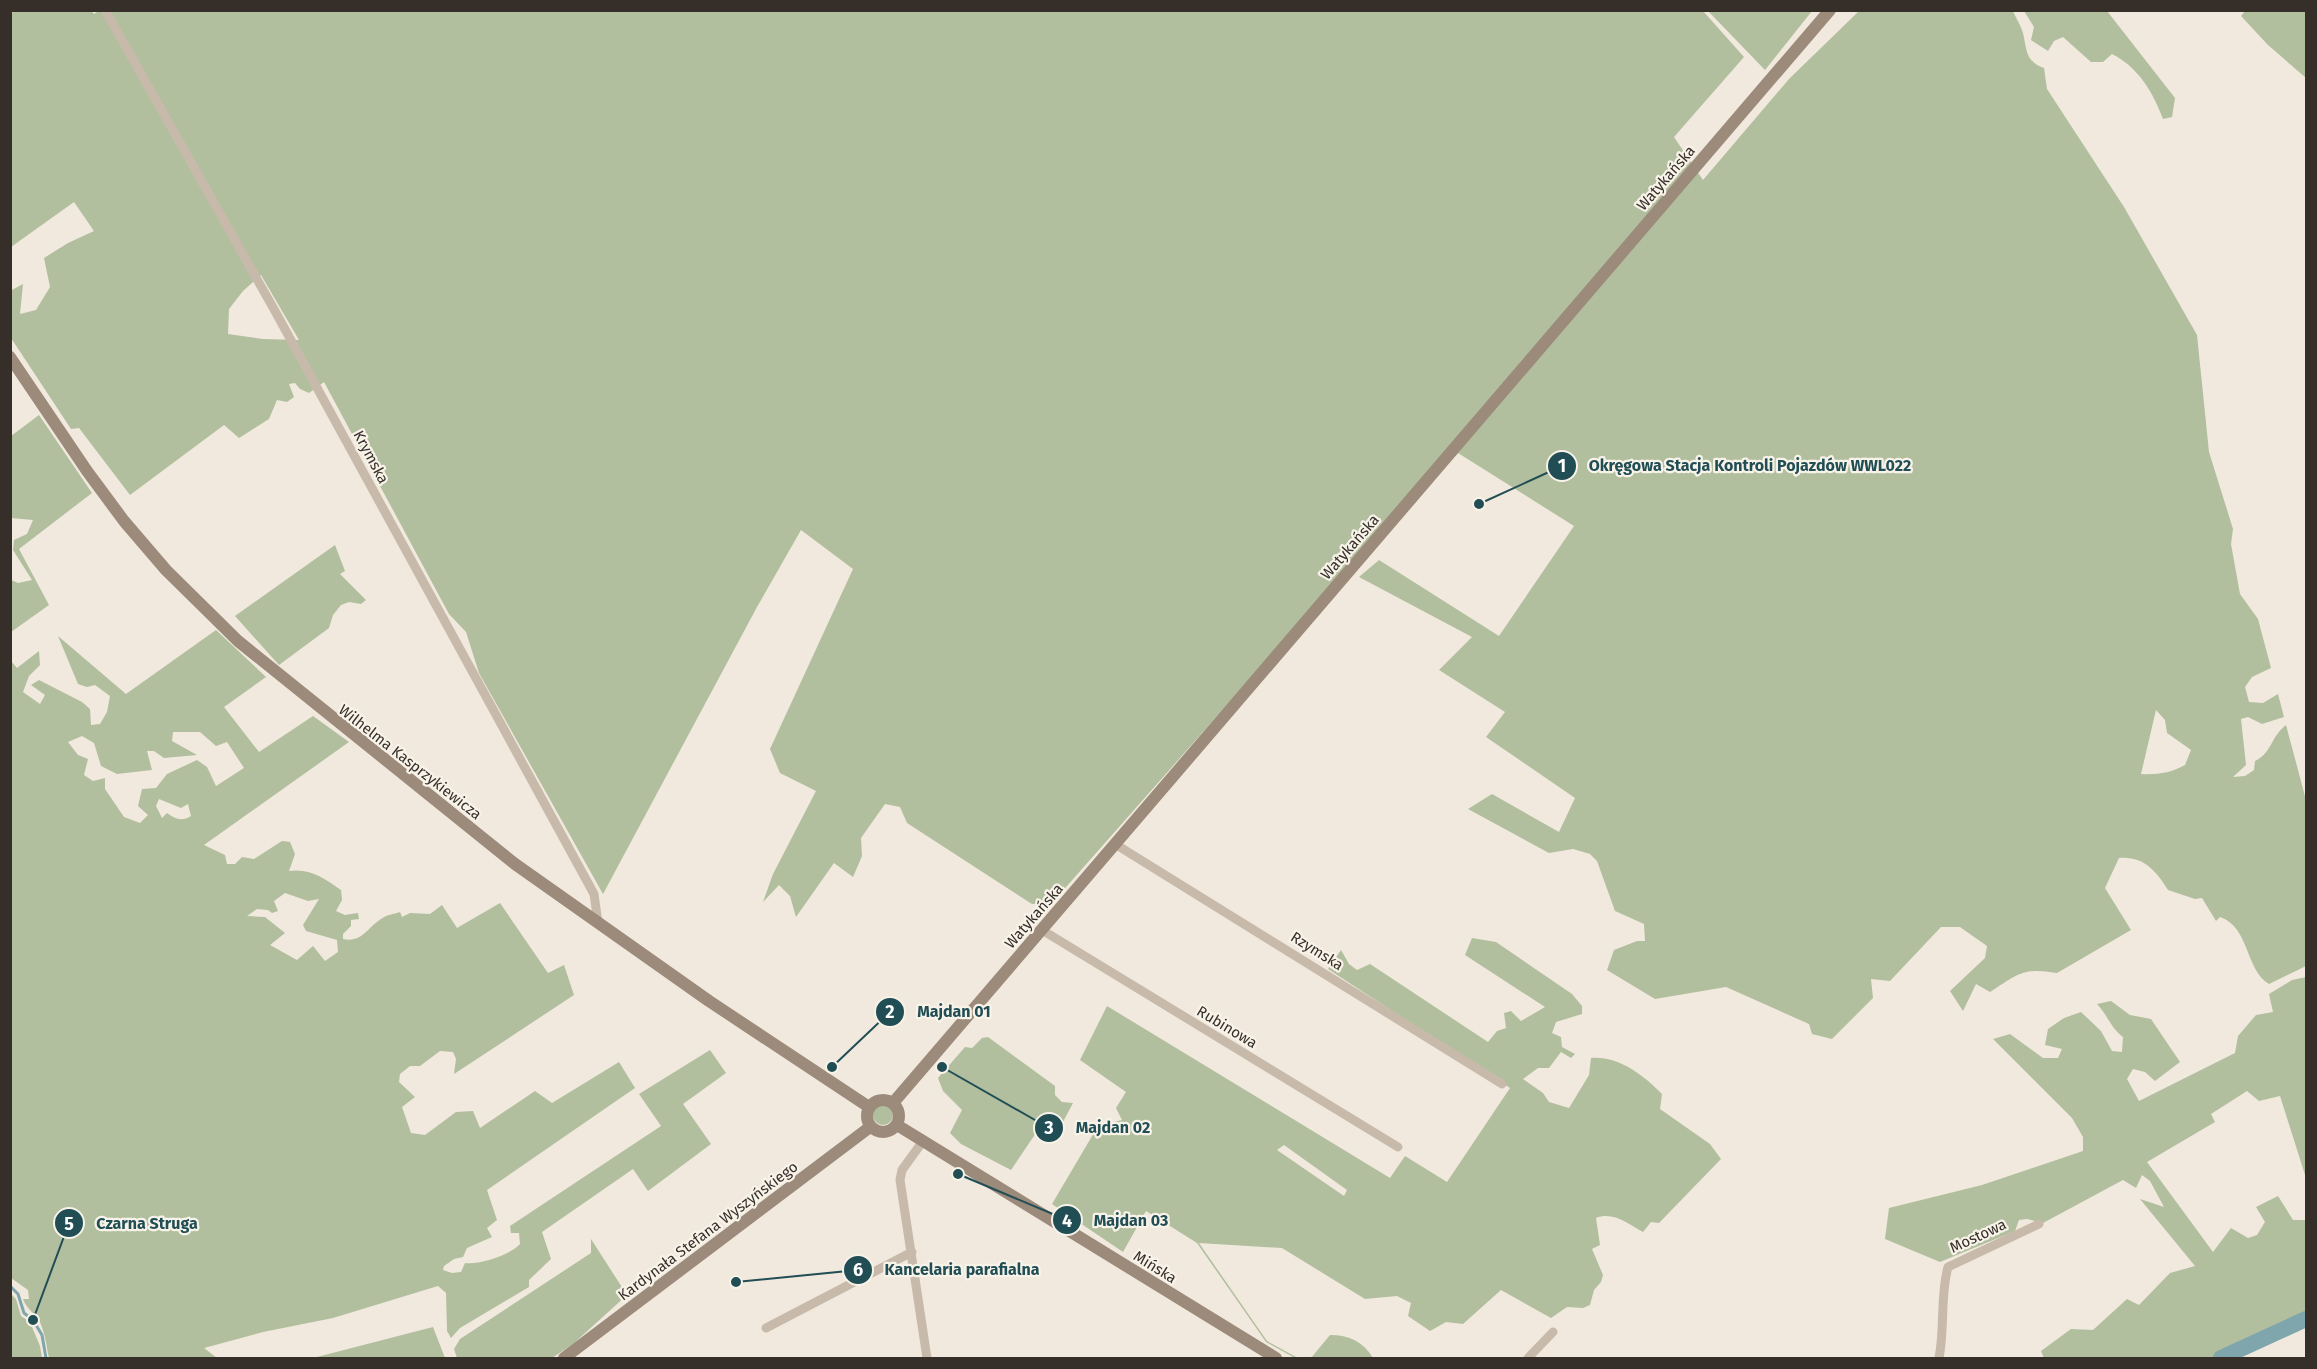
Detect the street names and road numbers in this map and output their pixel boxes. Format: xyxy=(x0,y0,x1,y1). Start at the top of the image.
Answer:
street label: Watykańska xyxy=(1633,142,1699,214)
street label: Krymska xyxy=(350,427,392,487)
street label: Watykańska xyxy=(1317,511,1383,583)
street label: Wilhelma Kasprzykiewicza xyxy=(335,701,485,823)
street label: Watykańska xyxy=(1001,880,1067,952)
street label: Rzymska xyxy=(1287,928,1347,974)
street label: Rubinowa xyxy=(1194,1002,1260,1052)
street label: Kardynała Stefana Wyszyńskiego xyxy=(615,1158,801,1304)
street label: Mostowa xyxy=(1947,1215,2009,1257)
street label: Mińska xyxy=(1130,1247,1180,1287)

